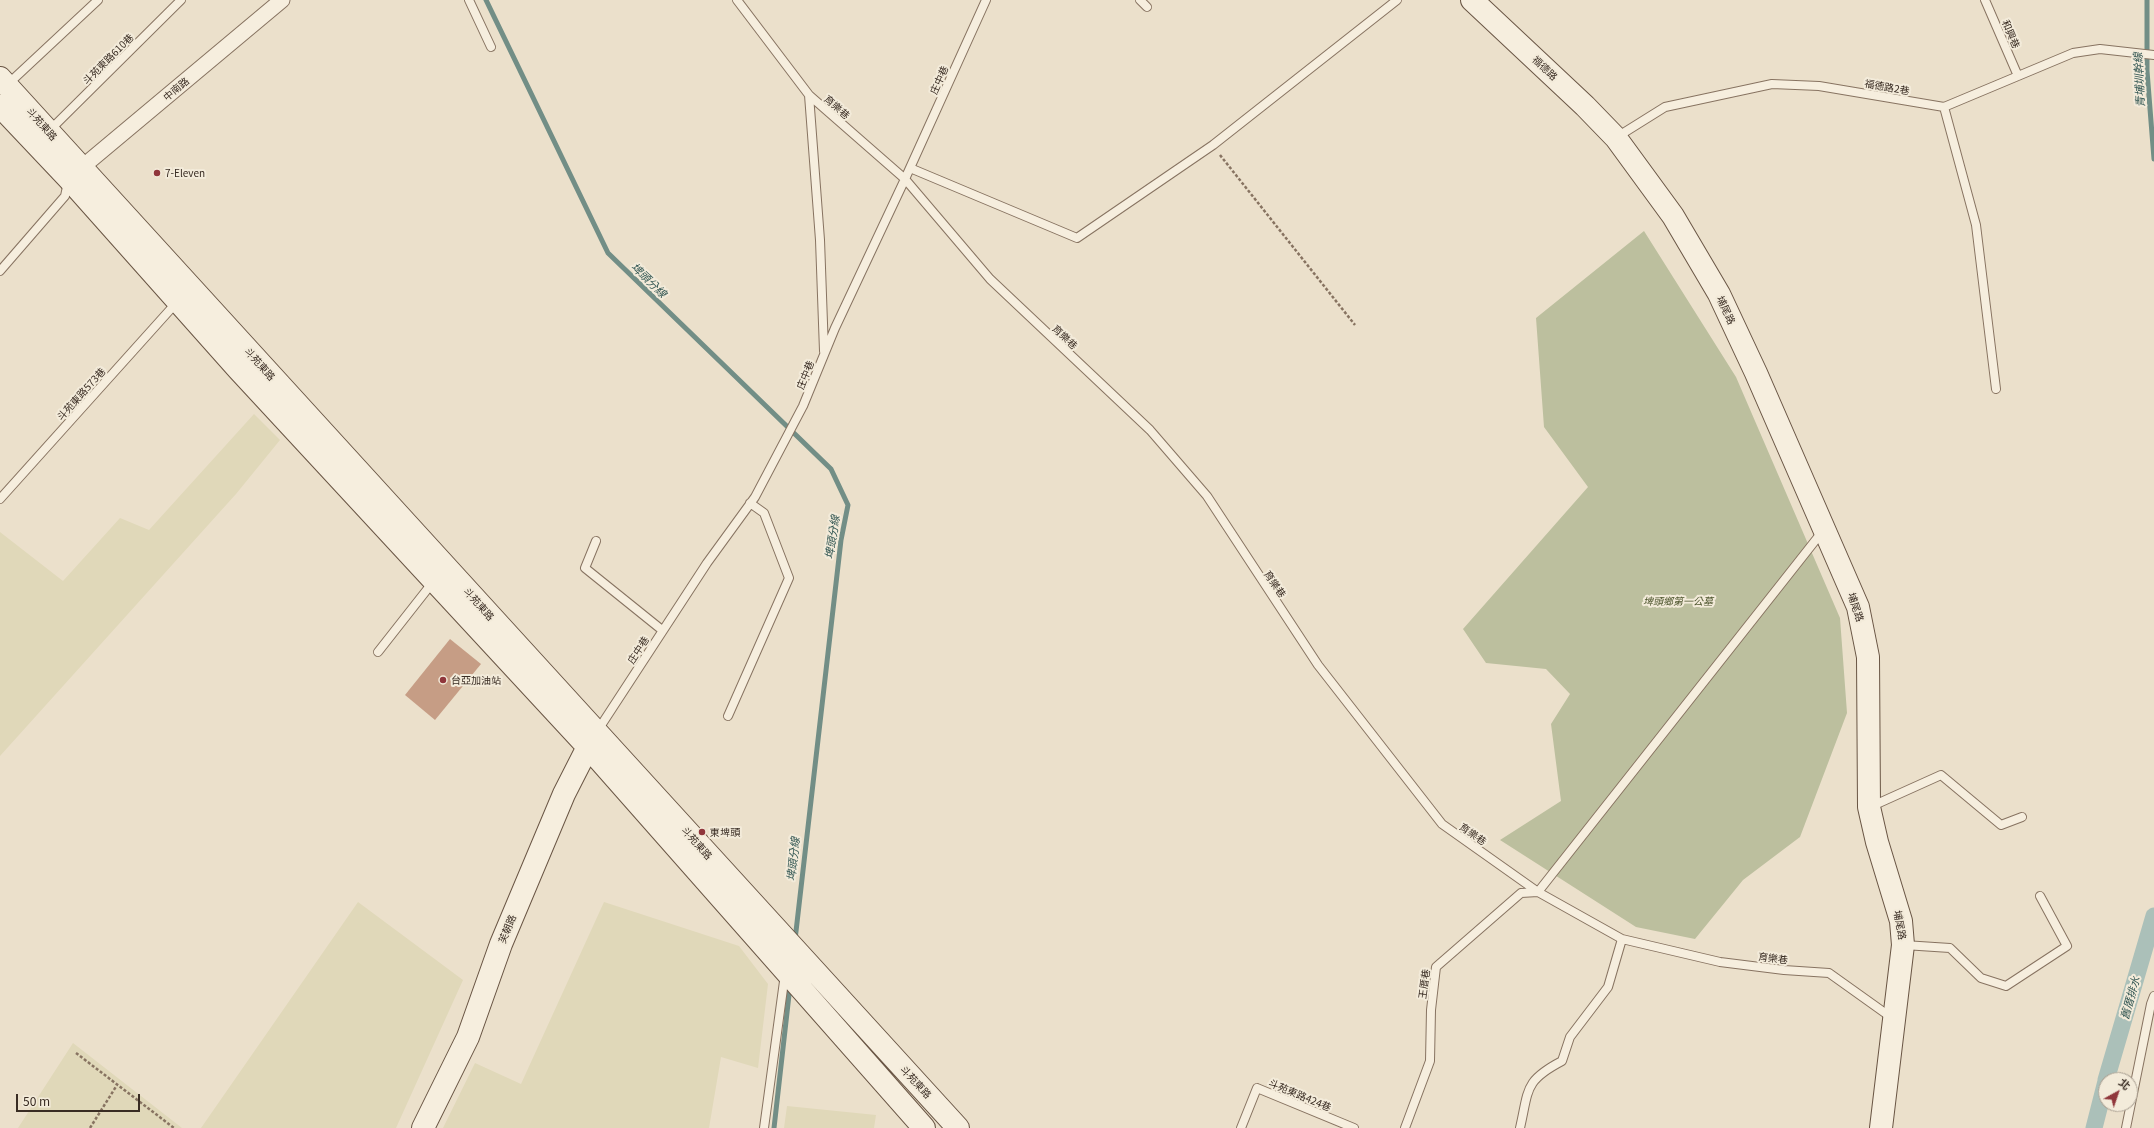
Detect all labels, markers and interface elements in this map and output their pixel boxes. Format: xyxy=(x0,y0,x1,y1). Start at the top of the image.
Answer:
street label: 和興巷 xyxy=(2000,18,2022,50)
street label: 斗苑東路610巷 xyxy=(80,31,136,87)
water label: 青埔圳幹線 xyxy=(2131,52,2147,108)
street label: 福德路 xyxy=(1530,53,1560,83)
street label: 庄中巷 xyxy=(927,64,951,96)
street label: 中南路 xyxy=(161,75,191,103)
street label: 福德路2巷 xyxy=(1864,77,1910,97)
street label: 育樂巷 xyxy=(822,93,852,121)
street label: 斗苑東路 xyxy=(24,105,60,143)
place label: 7-Eleven xyxy=(165,167,205,179)
marker: 7-Eleven xyxy=(152,168,162,178)
water label: 埤頭分線 xyxy=(629,260,669,300)
street label: 埔尾路 xyxy=(1714,294,1738,326)
street label: 育樂巷 xyxy=(1050,322,1080,352)
street label: 斗苑東路 xyxy=(242,345,278,383)
street label: 庄中巷 xyxy=(794,359,816,391)
street label: 斗苑東路573巷 xyxy=(54,365,108,423)
water label: 埤頭分線 xyxy=(822,514,842,560)
street label: 育樂巷 xyxy=(1262,568,1288,600)
street label: 斗苑東路 xyxy=(461,585,497,623)
street label: 埔尾路 xyxy=(1846,591,1866,623)
park label: 埤頭鄉第一公墓 xyxy=(1643,595,1713,607)
street label: 庄中巷 xyxy=(625,634,651,666)
place label: 台亞加油站 xyxy=(451,674,501,686)
marker: 台亞加油站 xyxy=(438,675,448,685)
street label: 育樂巷 xyxy=(1457,820,1489,848)
street label: 斗苑東路 xyxy=(679,824,715,862)
place label: 東埤頭 xyxy=(710,826,740,838)
marker: 東埤頭 xyxy=(697,827,707,837)
water label: 埤頭分線 xyxy=(784,836,802,882)
street label: 埔尾路 xyxy=(1891,909,1909,941)
street label: 芙朝路 xyxy=(496,913,518,945)
street label: 育樂巷 xyxy=(1757,950,1789,966)
street label: 王厝巷 xyxy=(1416,968,1432,1000)
water label: 舊厝排水 xyxy=(2118,975,2142,1021)
street label: 斗苑東路 xyxy=(898,1063,934,1101)
north arrow xyxy=(2098,1072,2138,1112)
text: 北 xyxy=(2116,1074,2134,1093)
street label: 斗苑東路424巷 xyxy=(1267,1076,1333,1114)
scale bar xyxy=(18,1086,142,1112)
text: 50 m xyxy=(23,1092,50,1109)

